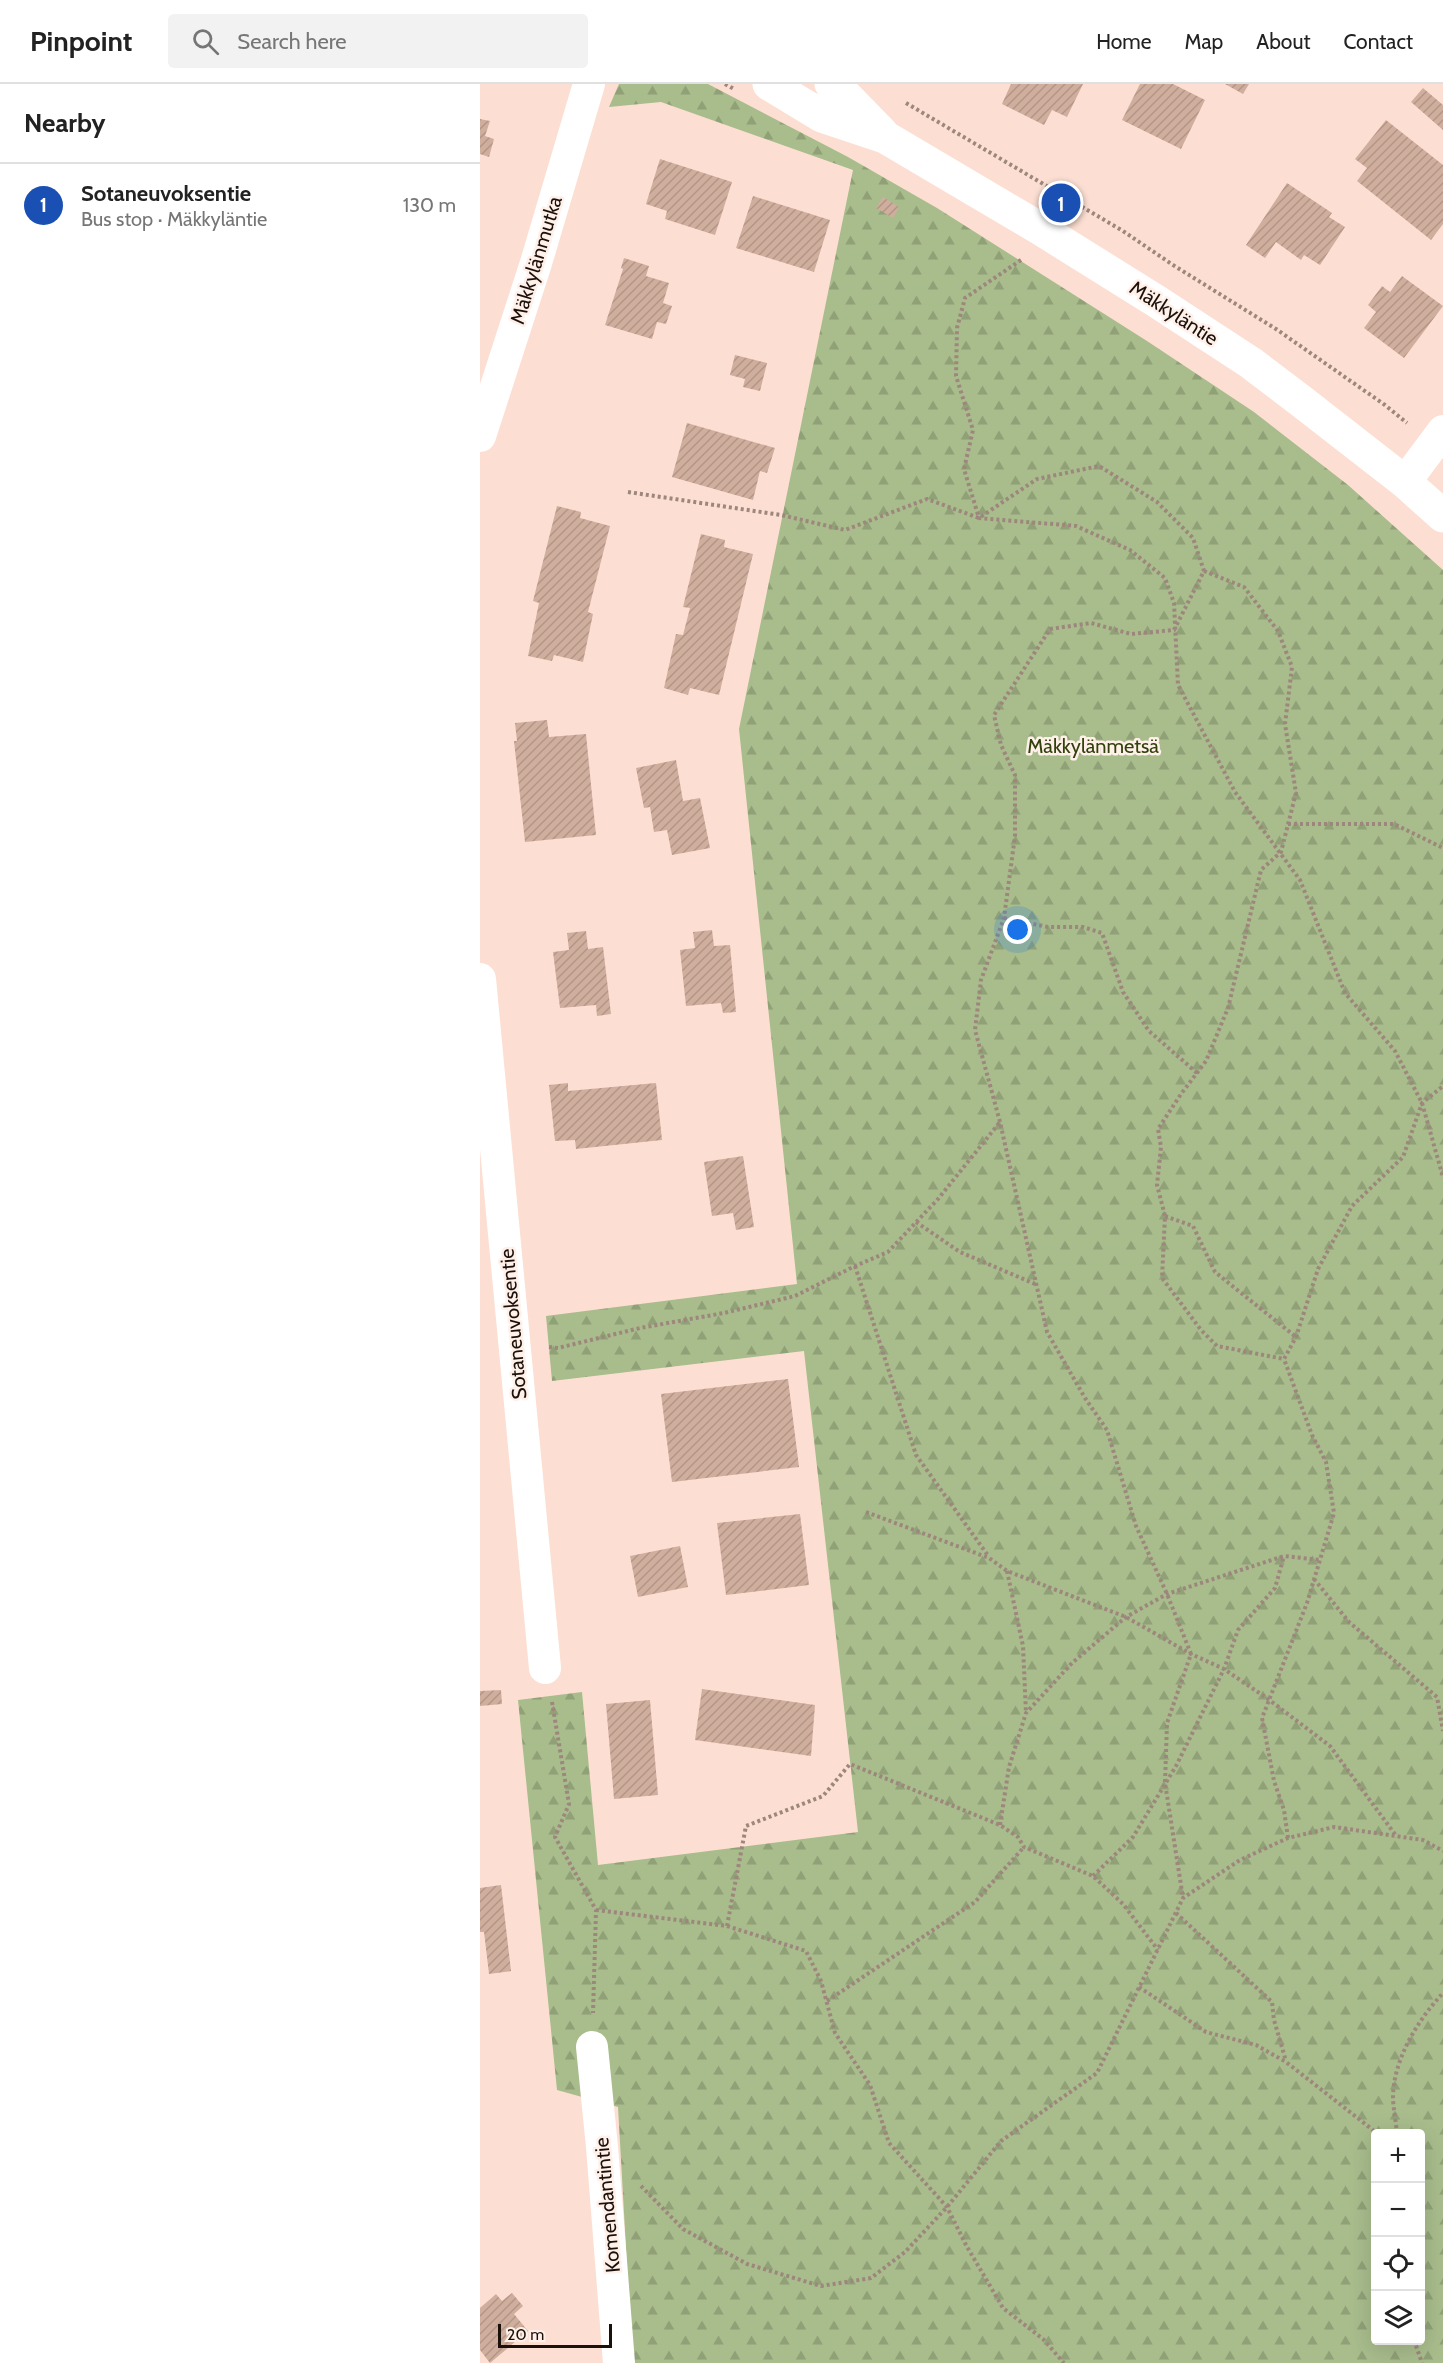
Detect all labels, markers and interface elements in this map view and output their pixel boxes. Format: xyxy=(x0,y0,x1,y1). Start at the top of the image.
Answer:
search box xyxy=(168,14,588,68)
text: Pinpoint xyxy=(30,24,132,58)
icon: search xyxy=(189,25,222,58)
text: Search here xyxy=(237,28,347,55)
text: Home xyxy=(1096,29,1152,54)
text: Map xyxy=(1185,29,1223,54)
text: About xyxy=(1256,29,1310,54)
text: Contact xyxy=(1343,29,1413,54)
text: Nearby xyxy=(24,107,105,139)
text: Sotaneuvoksentie xyxy=(81,180,251,207)
pin: 1 xyxy=(1042,180,1080,226)
text: 1 xyxy=(40,193,47,217)
text: 130 m xyxy=(403,193,456,217)
street label: Mäkkylänmutka xyxy=(505,193,567,327)
text: Bus stop · Mäkkyläntie xyxy=(81,207,267,231)
street label: Mäkkyläntie xyxy=(1125,276,1223,350)
park label: Mäkkylänmetsä xyxy=(1027,734,1159,758)
your location xyxy=(1003,915,1032,944)
street label: Sotaneuvoksentie xyxy=(494,1248,532,1400)
map controls xyxy=(1371,2129,1425,2345)
button: + xyxy=(1371,2129,1425,2183)
street label: Komendantintie xyxy=(589,2136,625,2274)
button: − xyxy=(1371,2183,1425,2237)
button: locate xyxy=(1371,2237,1425,2291)
button: layers xyxy=(1371,2291,1425,2345)
scale bar xyxy=(498,2321,612,2348)
text: 20 m xyxy=(507,2325,544,2344)

